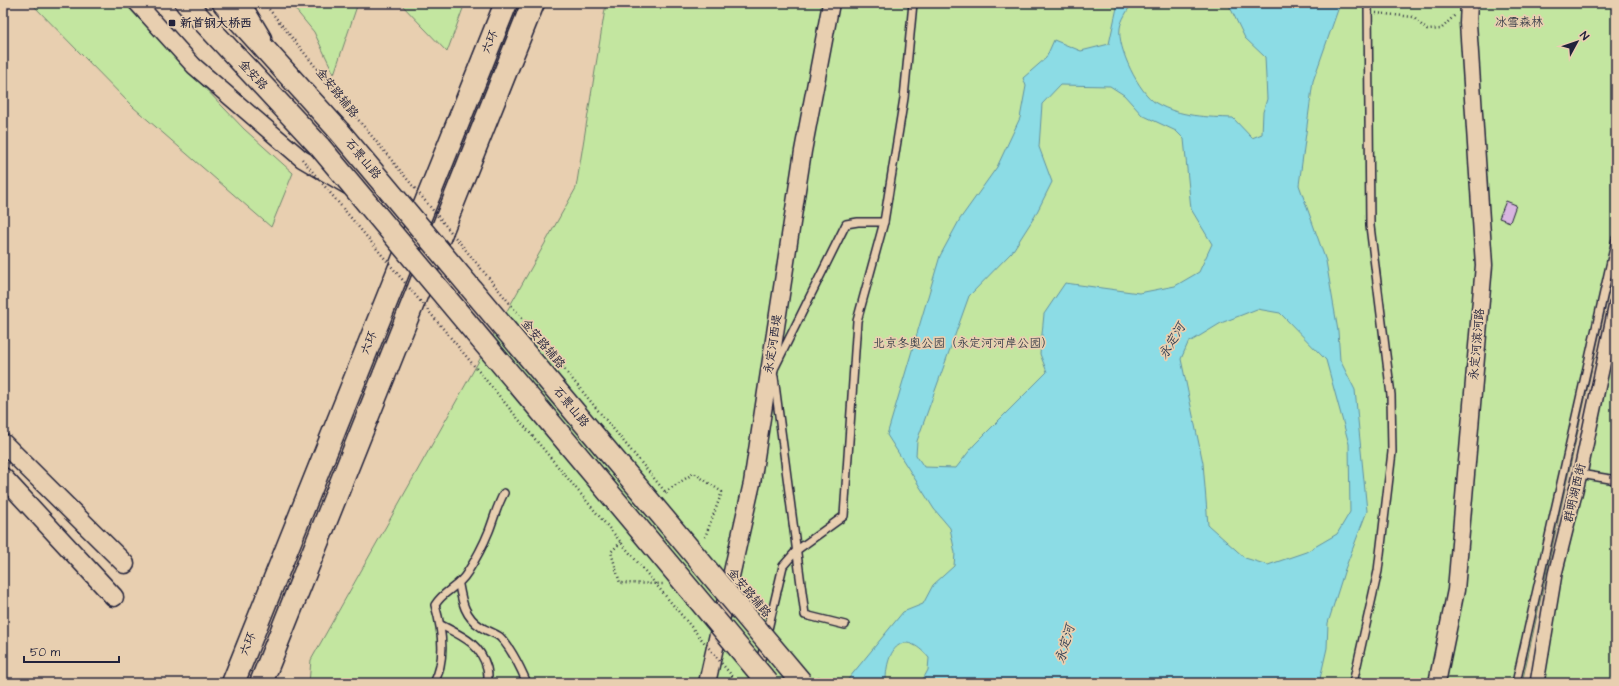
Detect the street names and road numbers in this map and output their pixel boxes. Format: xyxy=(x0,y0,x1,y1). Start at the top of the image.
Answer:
street label: 六环 xyxy=(478,28,502,56)
street label: 金安路 xyxy=(235,56,271,94)
street label: 金安路辅路 xyxy=(312,64,362,122)
street label: 石景山路 xyxy=(341,135,385,183)
street label: 永定河滨河路 xyxy=(1465,307,1489,381)
street label: 永定河西堤 xyxy=(760,313,786,375)
street label: 金安路辅路 xyxy=(517,316,569,372)
street label: 六环 xyxy=(357,329,381,357)
street label: 石景山路 xyxy=(549,383,593,431)
street label: 群明湖西街 xyxy=(1560,462,1590,524)
street label: 金安路辅路 xyxy=(723,565,775,621)
street label: 六环 xyxy=(236,630,260,658)

